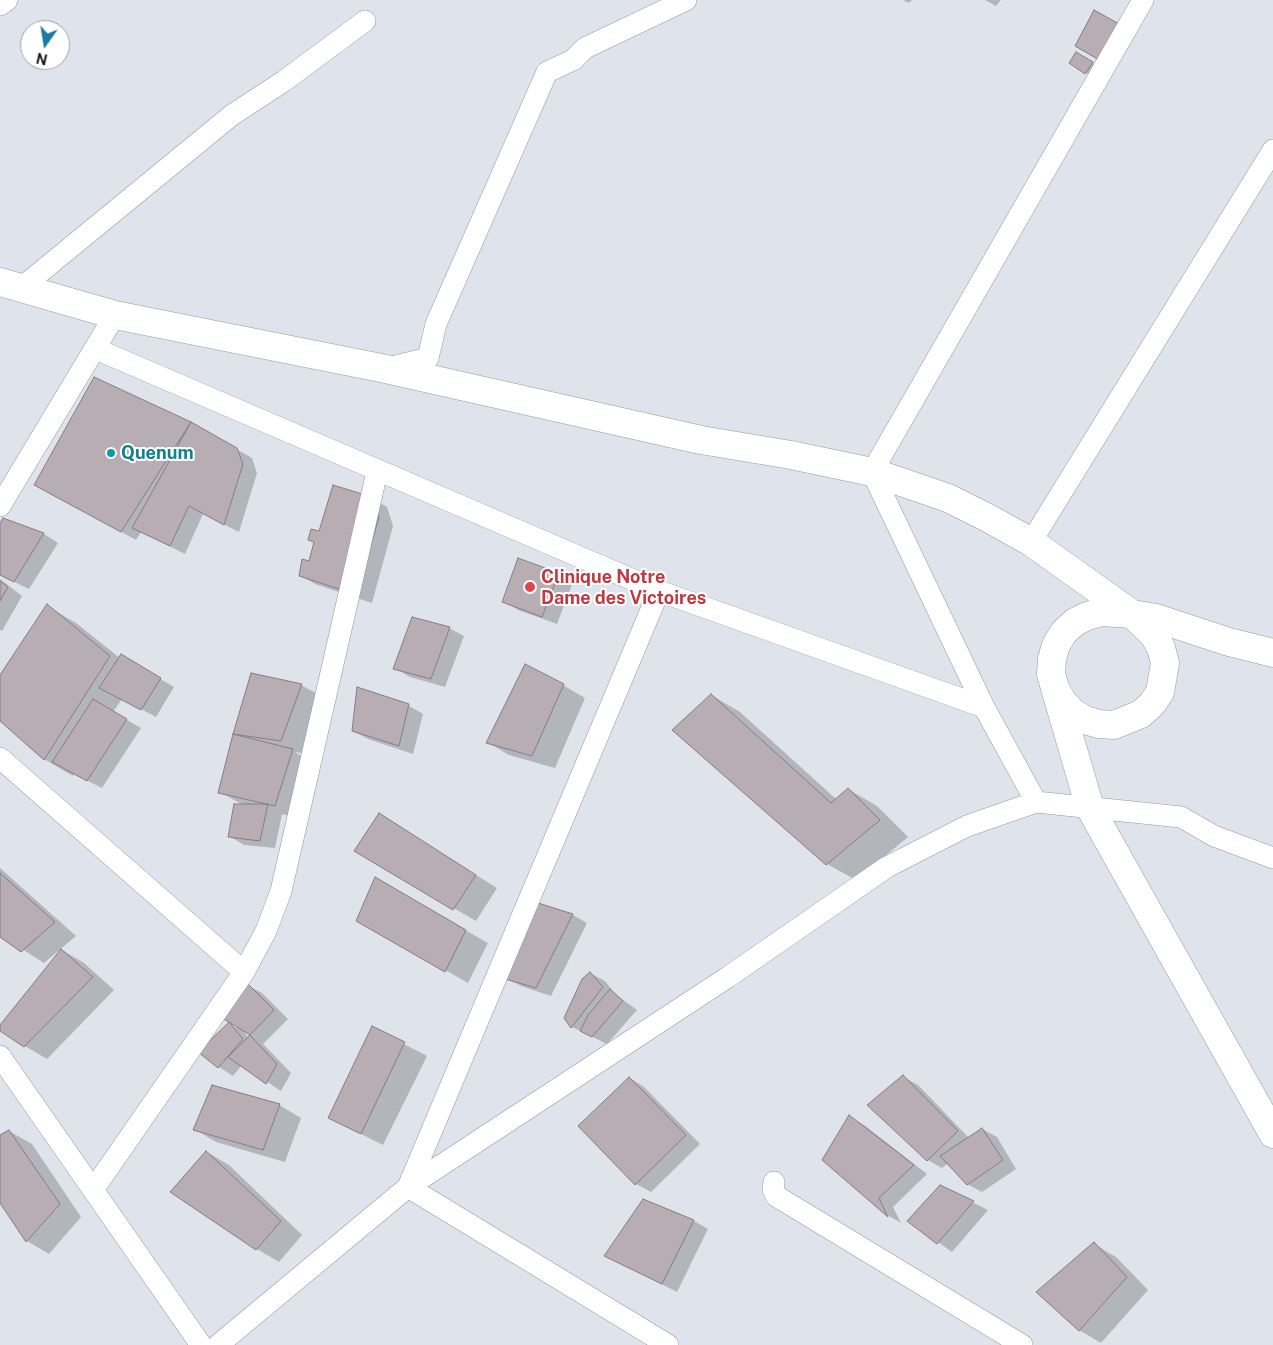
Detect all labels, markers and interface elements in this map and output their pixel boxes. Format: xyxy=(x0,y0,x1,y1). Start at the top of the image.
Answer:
north arrow xyxy=(20,20,70,70)
text: N xyxy=(35,50,49,68)
place label: Quenum xyxy=(121,442,194,464)
marker: Quenum xyxy=(105,447,117,459)
place label: Clinique Notre Dame des Victoires xyxy=(541,566,706,608)
marker: Clinique Notre Dame des Victoires xyxy=(523,580,537,594)

